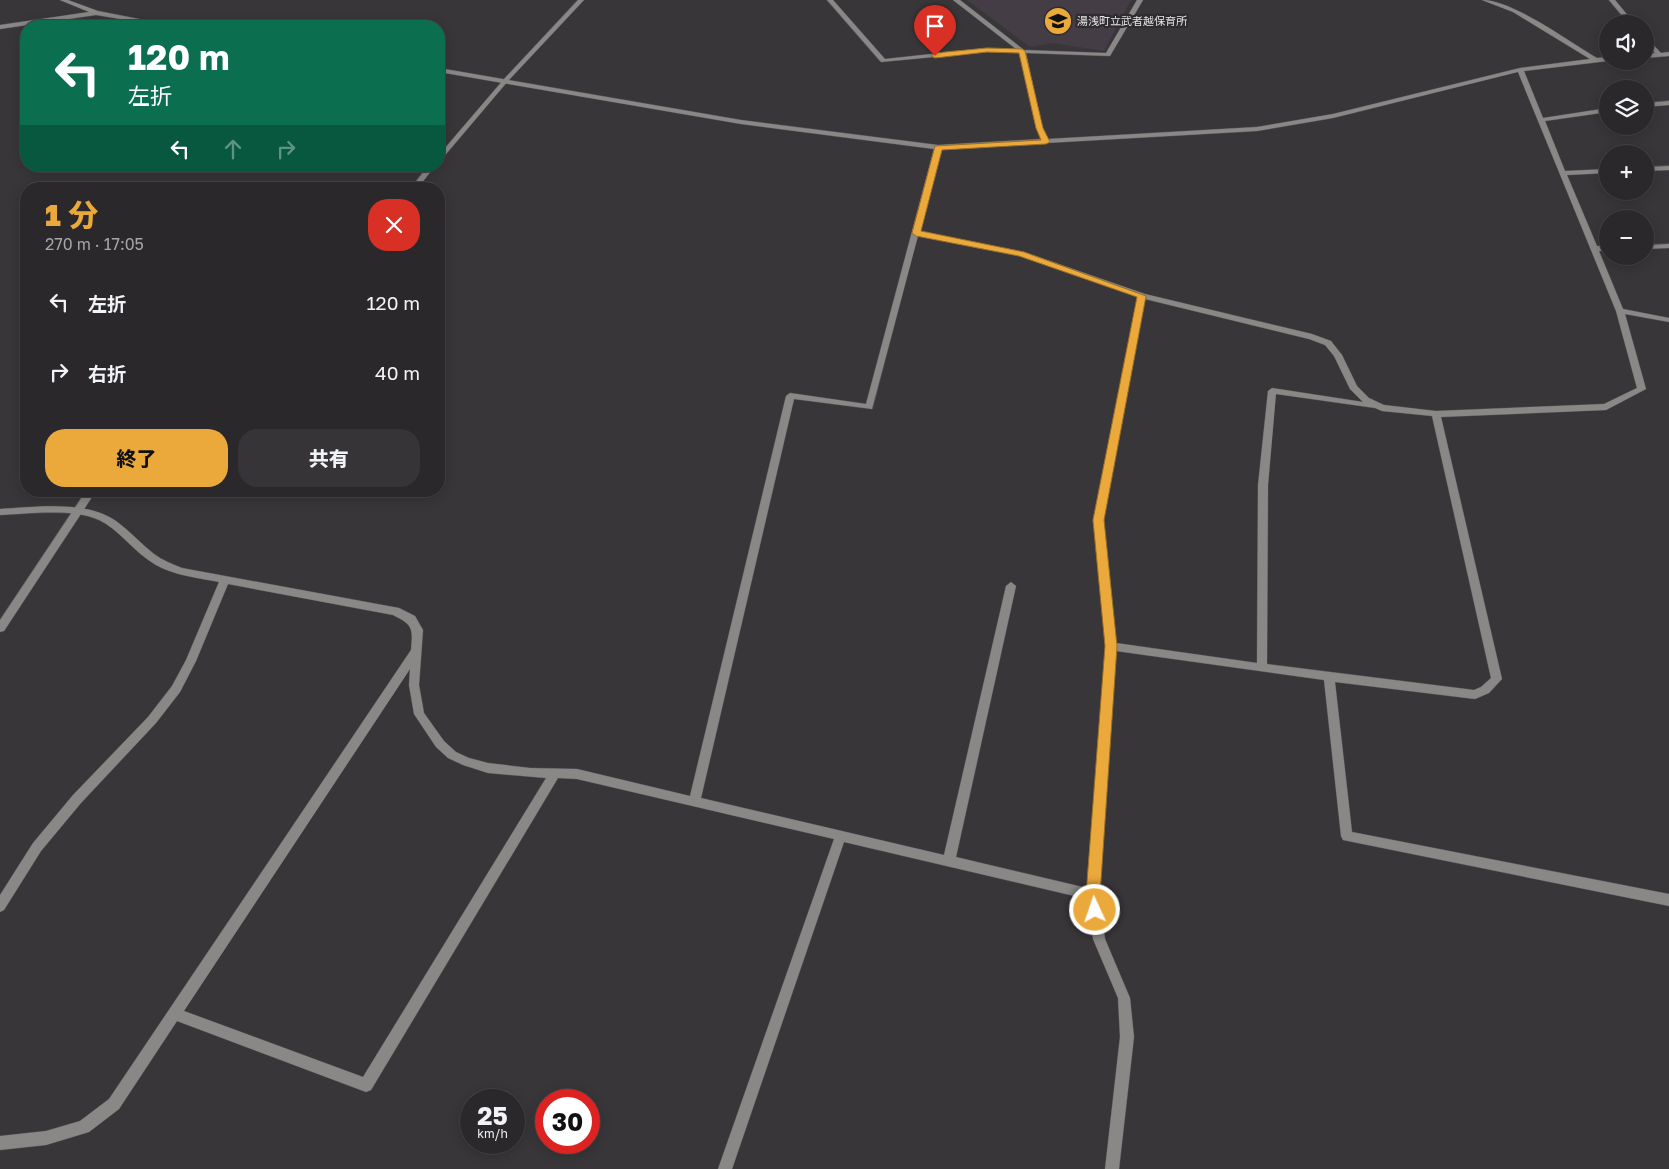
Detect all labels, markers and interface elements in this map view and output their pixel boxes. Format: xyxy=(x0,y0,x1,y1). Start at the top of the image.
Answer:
pin xyxy=(914,5,956,56)
school or university icon: 湯浅町立武者越保育所 xyxy=(1043,6,1073,36)
icon: arrive xyxy=(921,12,949,40)
place label: 湯浅町立武者越保育所 xyxy=(1077,14,1188,27)
map controls xyxy=(1599,15,1654,265)
button: sound xyxy=(1599,15,1654,70)
text: 120 m xyxy=(128,36,230,78)
icon: left xyxy=(45,40,110,105)
button: layers xyxy=(1599,80,1654,135)
text: 左折 xyxy=(128,82,172,109)
icon: left xyxy=(166,135,194,163)
icon: ahead xyxy=(219,135,247,163)
icon: right xyxy=(272,135,300,163)
button: + xyxy=(1599,145,1654,200)
text: 1 分 xyxy=(45,197,98,233)
button: close xyxy=(368,199,420,251)
button: − xyxy=(1599,210,1654,265)
text: 270 m · 17:05 xyxy=(45,234,144,254)
icon: left xyxy=(45,288,73,316)
text: 120 m xyxy=(366,291,420,314)
text: 左折 xyxy=(88,292,126,315)
icon: right xyxy=(45,358,73,386)
text: 40 m xyxy=(375,361,420,384)
text: 右折 xyxy=(88,362,126,385)
button: 終了 xyxy=(45,429,228,487)
button: 共有 xyxy=(238,429,420,487)
position arrow xyxy=(1068,883,1120,935)
speed limit sign: 30 xyxy=(535,1089,600,1154)
text: 25 xyxy=(477,1100,508,1131)
text: km/h xyxy=(477,1126,508,1141)

